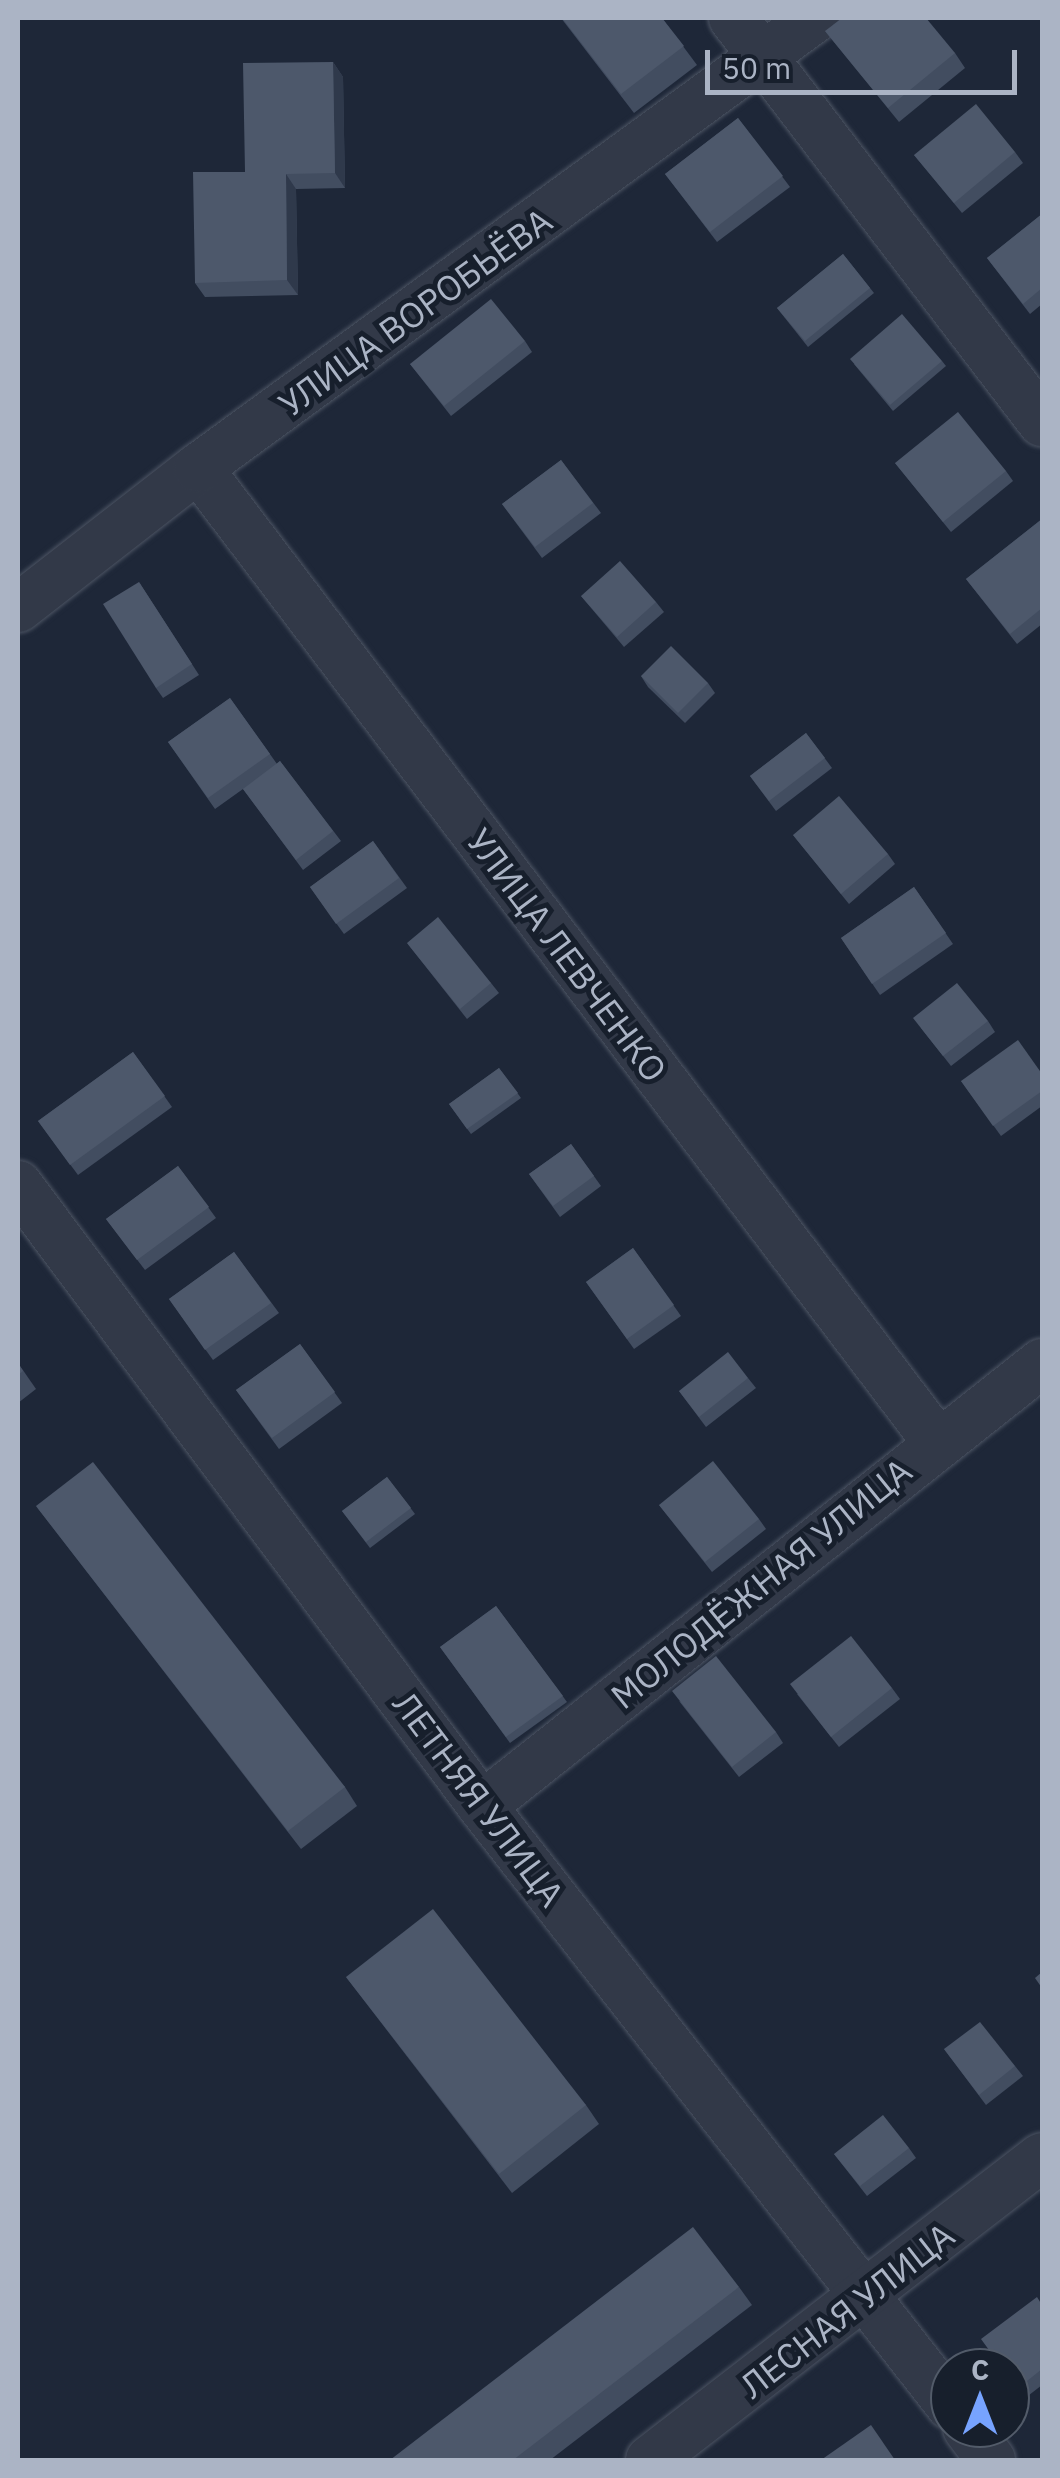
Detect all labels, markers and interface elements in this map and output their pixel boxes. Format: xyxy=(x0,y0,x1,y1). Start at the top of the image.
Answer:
scale bar xyxy=(710,30,1022,92)
text: 50 m xyxy=(722,48,791,87)
street label: УЛИЦА ВОРОБЬЁВА xyxy=(270,199,560,425)
street label: УЛИЦА ЛЕВЧЕНКО xyxy=(458,820,676,1090)
street label: МОЛОДЁЖНАЯ УЛИЦА xyxy=(602,1449,920,1717)
street label: ЛЕТНЯЯ УЛИЦА xyxy=(385,1683,573,1915)
street label: ЛЕСНАЯ УЛИЦА xyxy=(732,2214,962,2406)
north arrow xyxy=(930,2348,1030,2448)
text: С xyxy=(971,2351,989,2388)

